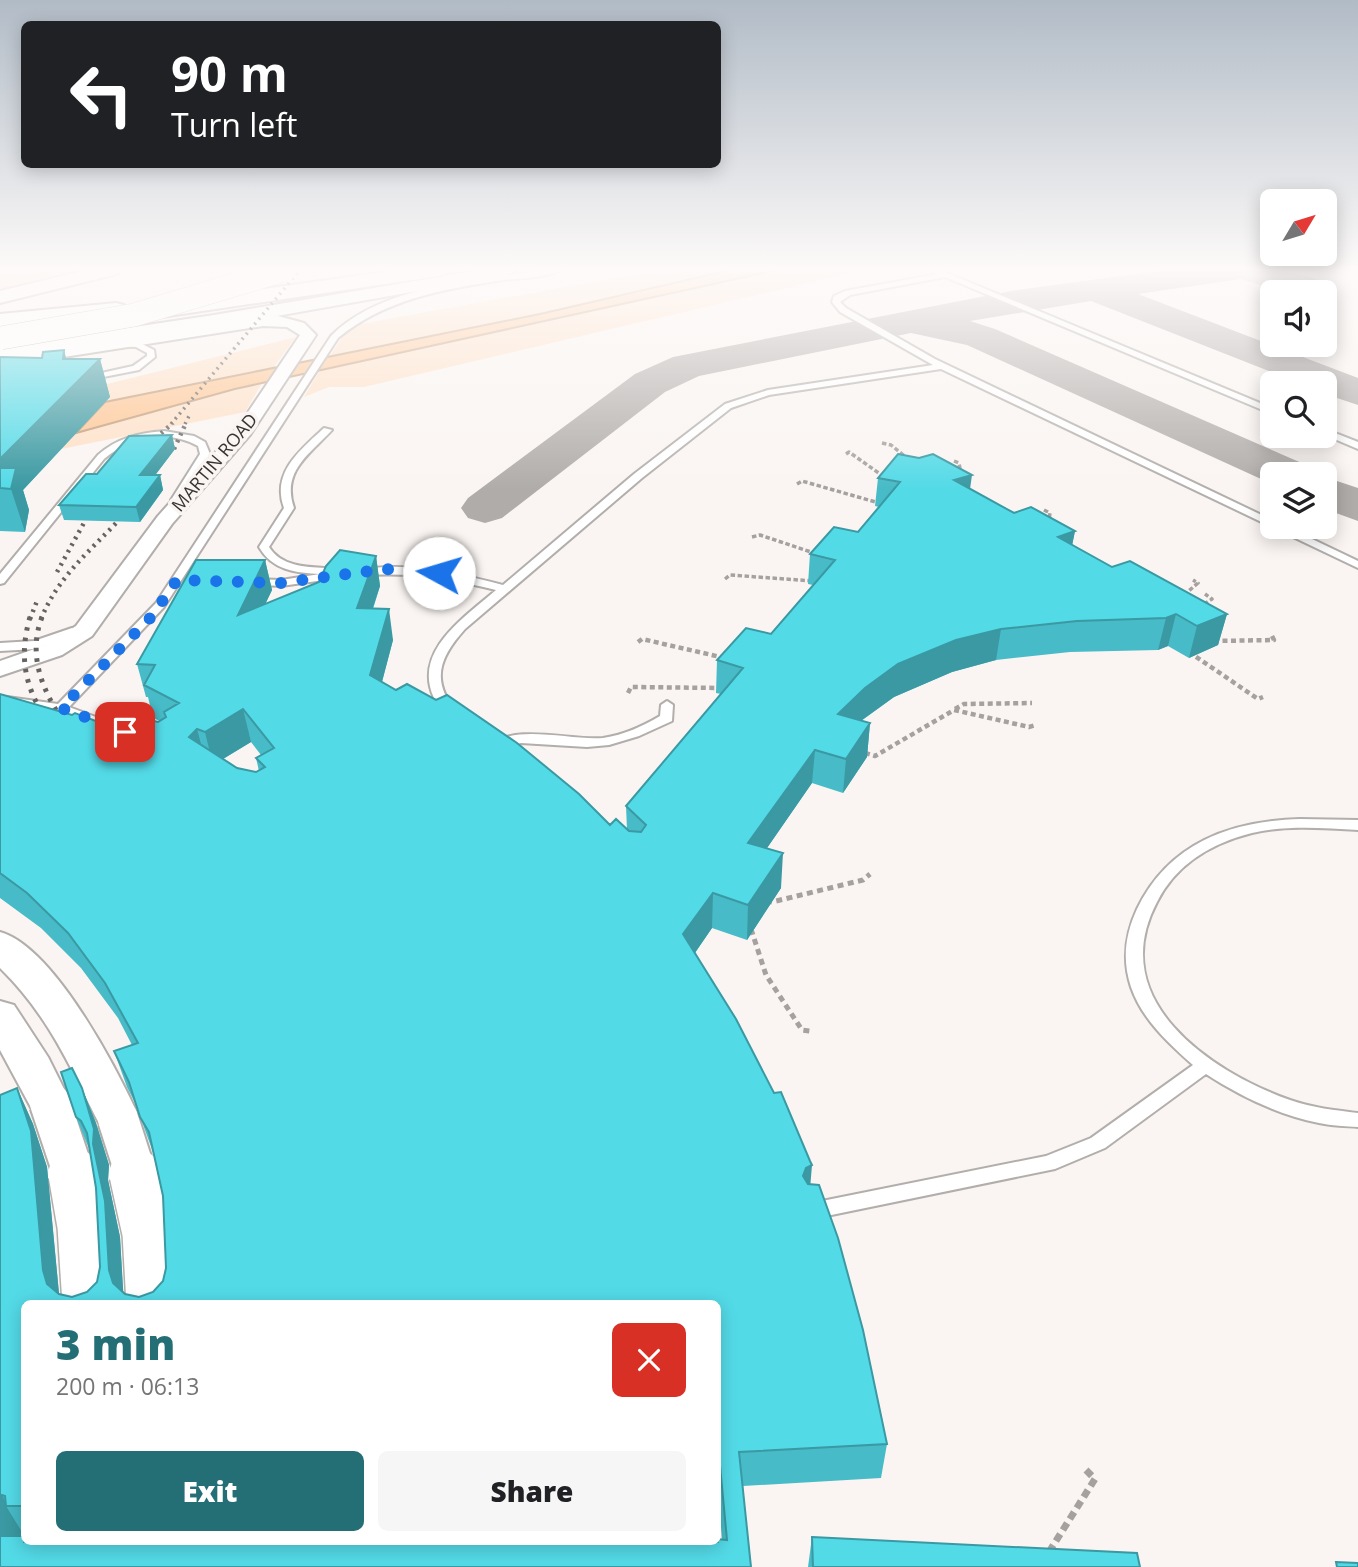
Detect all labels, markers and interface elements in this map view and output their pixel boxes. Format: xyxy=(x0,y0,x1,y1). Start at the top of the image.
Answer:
text: 90 m xyxy=(171,40,288,106)
icon: left xyxy=(56,49,147,140)
text: Turn left xyxy=(171,103,297,146)
north arrow xyxy=(1260,189,1337,266)
map controls xyxy=(1260,189,1337,539)
button: sound xyxy=(1260,280,1337,357)
button: search xyxy=(1260,371,1337,448)
street label: MARTIN ROAD xyxy=(166,408,262,516)
button: layers xyxy=(1260,462,1337,539)
position arrow xyxy=(402,536,476,610)
pin xyxy=(95,702,155,762)
icon: arrive xyxy=(106,713,144,751)
text: 3 min xyxy=(56,1315,175,1372)
button: close xyxy=(612,1323,686,1397)
text: 200 m · 06:13 xyxy=(56,1370,199,1402)
button: Exit xyxy=(56,1451,364,1531)
button: Share xyxy=(378,1451,686,1531)

